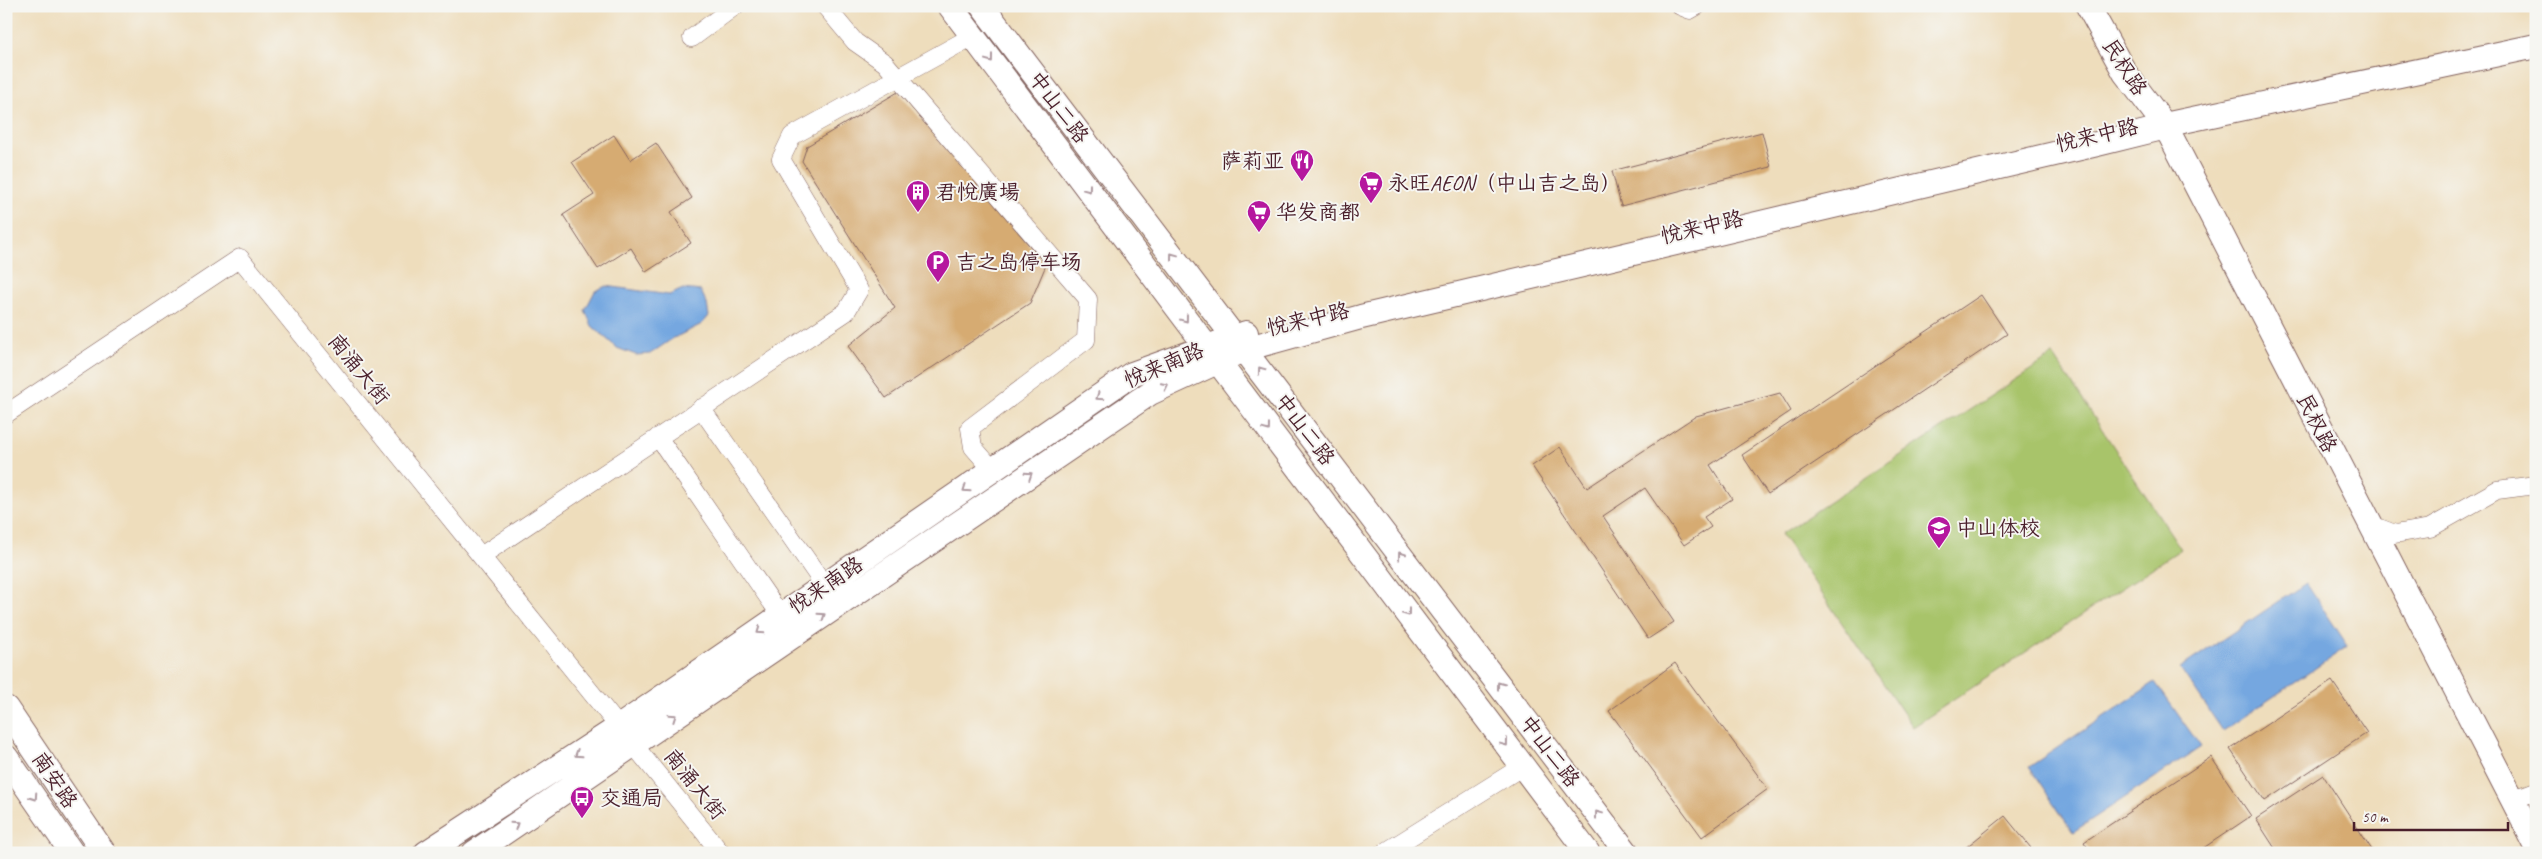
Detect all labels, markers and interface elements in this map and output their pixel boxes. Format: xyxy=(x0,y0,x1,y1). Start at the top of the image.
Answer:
street label: 民权路 xyxy=(2097,34,2153,100)
one-way arrow xyxy=(984,53,993,63)
street label: 中山二路 xyxy=(1023,66,1095,148)
street label: 悦来中路 xyxy=(2053,113,2141,157)
place label: 萨莉亚 xyxy=(1221,148,1284,174)
restaurant icon: 萨莉亚 xyxy=(1289,148,1315,182)
supermarket icon: 永旺AEON（中山吉之岛） xyxy=(1358,170,1384,204)
place label: 永旺AEON（中山吉之岛） xyxy=(1388,170,1621,196)
building icon: 君悅廣場 xyxy=(905,179,931,213)
place label: 君悅廣場 xyxy=(936,179,1020,205)
one-way arrow xyxy=(1082,183,1090,192)
supermarket icon: 华发商都 xyxy=(1246,199,1272,233)
place label: 华发商都 xyxy=(1276,199,1360,225)
street label: 悦来中路 xyxy=(1658,205,1746,249)
parking icon: 吉之岛停车场 xyxy=(925,249,951,283)
place label: 吉之岛停车场 xyxy=(956,249,1082,275)
one-way arrow xyxy=(1170,252,1179,262)
street label: 悦来中路 xyxy=(1264,297,1352,341)
one-way arrow xyxy=(1180,313,1188,322)
street label: 南涌大街 xyxy=(322,328,396,410)
street label: 悦来南路 xyxy=(1120,337,1208,393)
one-way arrow xyxy=(1258,367,1266,376)
one-way arrow xyxy=(1159,382,1168,392)
street label: 中山二路 xyxy=(1269,388,1341,470)
street label: 民权路 xyxy=(2291,389,2343,457)
one-way arrow xyxy=(1096,391,1105,400)
one-way arrow xyxy=(1261,422,1270,432)
one-way arrow xyxy=(1024,472,1033,482)
one-way arrow xyxy=(962,483,971,492)
school or university icon: 中山体校 xyxy=(1926,515,1952,549)
place label: 中山体校 xyxy=(1956,515,2040,541)
street label: 悦来南路 xyxy=(784,551,868,619)
one-way arrow xyxy=(1399,552,1407,561)
one-way arrow xyxy=(1401,607,1410,617)
one-way arrow xyxy=(816,613,826,622)
one-way arrow xyxy=(756,625,765,634)
one-way arrow xyxy=(1497,682,1505,691)
street label: 中山二路 xyxy=(1514,710,1586,792)
one-way arrow xyxy=(668,714,677,723)
one-way arrow xyxy=(1499,737,1508,747)
street label: 南涌大街 xyxy=(658,743,732,825)
street label: 南安路 xyxy=(27,747,83,813)
one-way arrow xyxy=(575,748,584,757)
bus stop icon: 交通局 xyxy=(569,785,595,819)
place label: 交通局 xyxy=(600,785,663,811)
one-way arrow xyxy=(28,791,37,801)
scale bar xyxy=(2354,799,2508,831)
text: 50 m xyxy=(2362,808,2389,827)
one-way arrow xyxy=(1595,810,1604,820)
one-way arrow xyxy=(509,822,518,831)

